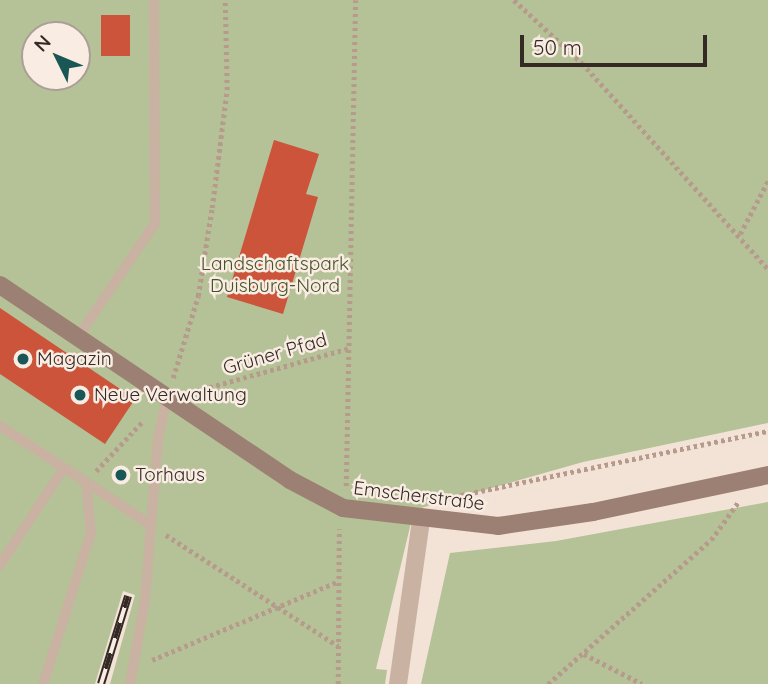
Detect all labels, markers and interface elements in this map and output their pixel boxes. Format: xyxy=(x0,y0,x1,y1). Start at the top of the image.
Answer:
north arrow xyxy=(21,21,91,91)
scale bar xyxy=(523,21,710,65)
text: N xyxy=(29,30,56,56)
text: 50 m xyxy=(533,34,582,60)
park label: Landschaftspark Duisburg-Nord xyxy=(201,253,349,297)
street label: Grüner Pfad xyxy=(220,328,330,380)
place label: Magazin xyxy=(37,348,112,370)
marker: Magazin xyxy=(15,351,31,367)
place label: Neue Verwaltung xyxy=(94,384,247,406)
marker: Neue Verwaltung xyxy=(72,387,88,403)
place label: Torhaus xyxy=(135,464,205,486)
marker: Torhaus xyxy=(113,467,129,483)
street label: Emscherstraße xyxy=(352,477,486,515)

